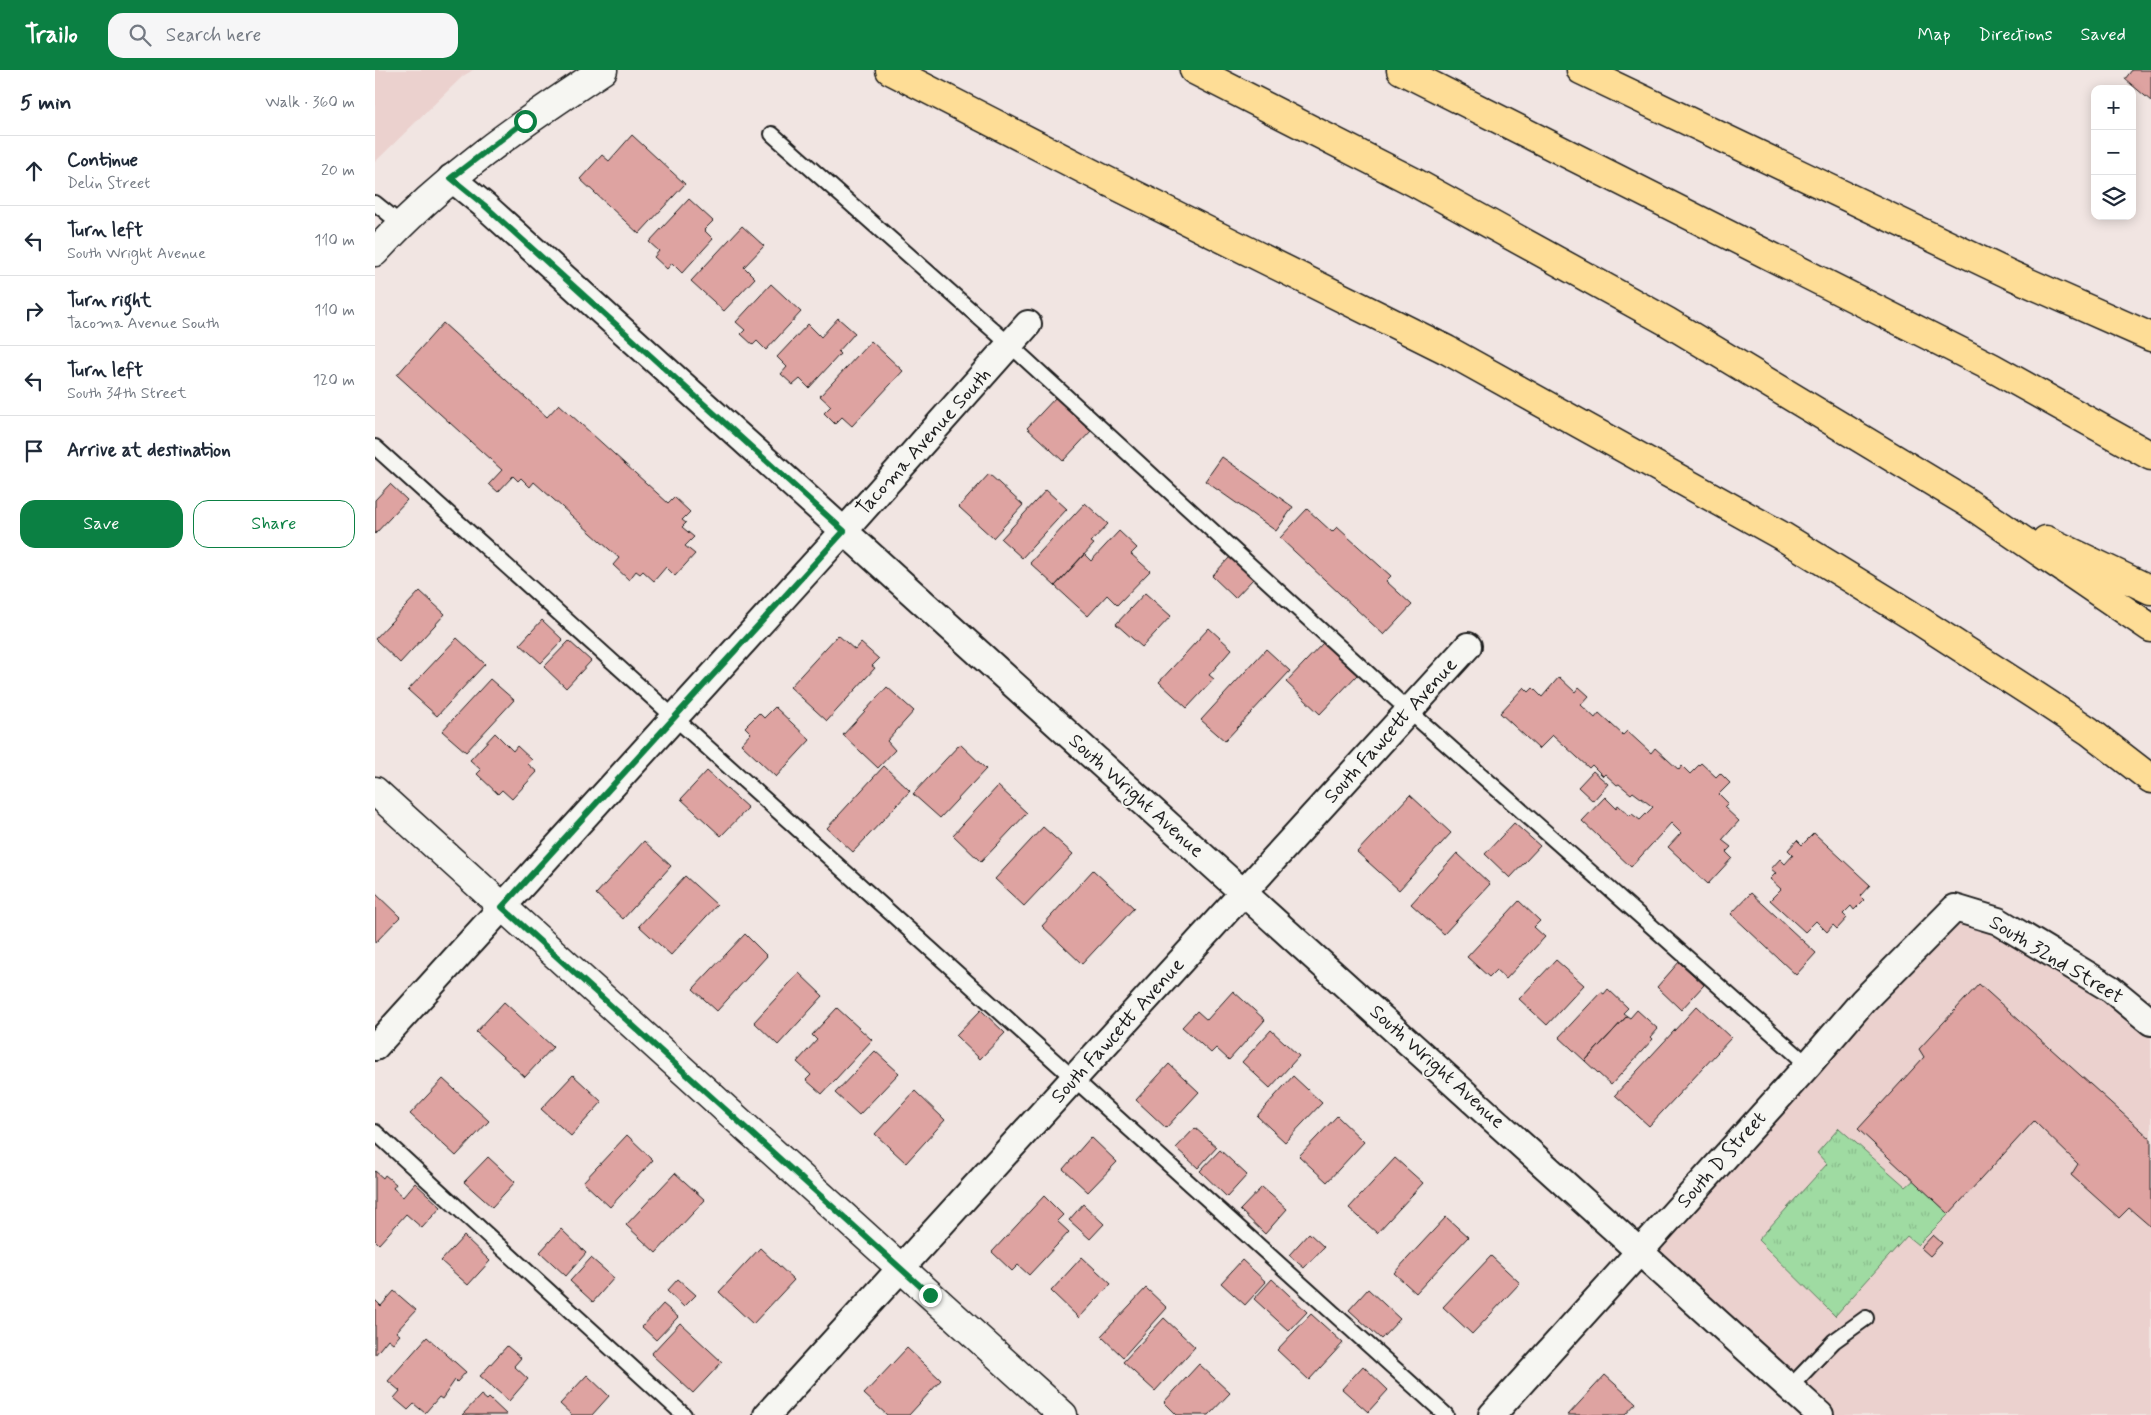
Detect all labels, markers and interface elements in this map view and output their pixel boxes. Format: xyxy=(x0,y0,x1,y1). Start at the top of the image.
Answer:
search box xyxy=(108,13,458,58)
text: Trailo xyxy=(25,20,78,51)
icon: search xyxy=(126,21,154,49)
text: Search here xyxy=(166,23,261,48)
text: Map xyxy=(1918,23,1951,47)
text: Directions xyxy=(1979,23,2053,47)
text: Saved xyxy=(2081,23,2126,47)
map controls xyxy=(2091,85,2136,220)
button: + xyxy=(2091,85,2136,130)
text: 5 min xyxy=(20,89,72,117)
text: Walk · 360 m xyxy=(265,92,355,113)
route start xyxy=(514,110,537,133)
button: − xyxy=(2091,130,2136,175)
text: Continue xyxy=(67,148,138,173)
icon: ahead xyxy=(20,157,48,185)
text: 20 m xyxy=(321,160,355,181)
text: Delin Street xyxy=(67,173,150,194)
button: layers xyxy=(2091,175,2136,220)
text: Turn left xyxy=(67,218,143,243)
icon: left xyxy=(20,227,48,255)
text: 110 m xyxy=(314,230,355,251)
text: South Wright Avenue xyxy=(67,243,206,264)
text: Turn right xyxy=(67,288,151,313)
icon: right xyxy=(20,297,48,325)
text: 110 m xyxy=(314,300,355,321)
text: Tacoma Avenue South xyxy=(67,313,219,334)
text: Turn left xyxy=(67,358,143,383)
street label: Tacoma Avenue South xyxy=(850,362,998,522)
icon: left xyxy=(20,367,48,395)
text: 120 m xyxy=(313,370,355,391)
text: South 34th Street xyxy=(67,383,187,404)
icon: arrive xyxy=(20,437,48,465)
text: Arrive at destination xyxy=(67,438,231,463)
button: Save xyxy=(20,500,183,548)
button: Share xyxy=(193,500,355,548)
street label: South Fawcett Avenue xyxy=(1318,652,1464,810)
street label: South Wright Avenue xyxy=(1062,728,1210,865)
street label: South 32nd Street xyxy=(1984,909,2128,1011)
street label: South Fawcett Avenue xyxy=(1045,952,1191,1110)
street label: South Wright Avenue xyxy=(1363,999,1511,1136)
street label: South D Street xyxy=(1671,1106,1773,1214)
route end xyxy=(919,1284,942,1307)

